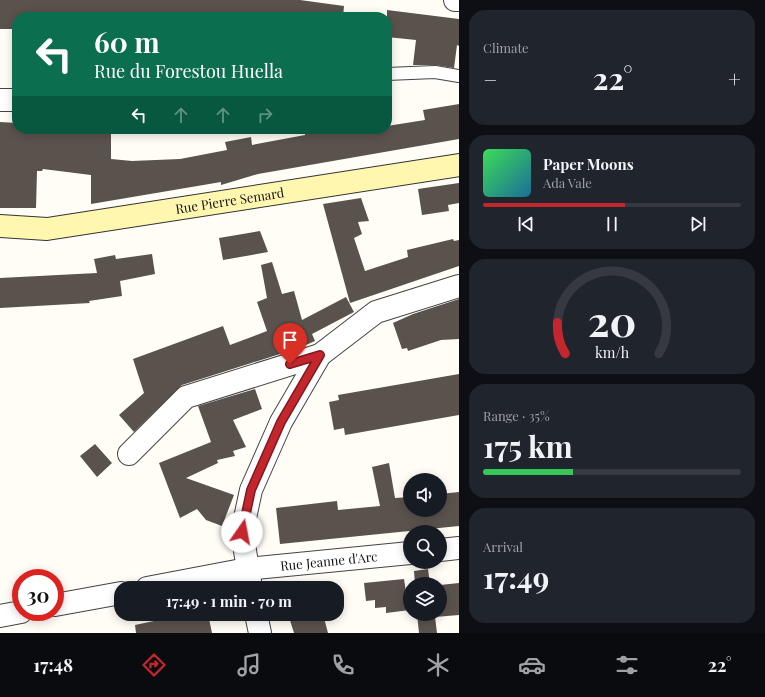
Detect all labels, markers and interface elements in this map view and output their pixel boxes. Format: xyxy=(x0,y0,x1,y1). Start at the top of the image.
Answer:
text: 60 m xyxy=(94,23,160,60)
icon: left xyxy=(28,28,80,80)
text: Climate xyxy=(483,39,529,56)
text: 22° xyxy=(593,58,633,98)
text: Rue du Forestou Huella xyxy=(94,59,283,83)
text: − xyxy=(483,64,497,94)
text: + xyxy=(728,64,741,94)
icon: left xyxy=(128,104,150,126)
icon: ahead xyxy=(170,104,192,126)
icon: ahead xyxy=(212,104,234,126)
icon: right xyxy=(254,104,276,126)
text: Paper Moons xyxy=(543,154,634,174)
text: Ada Vale xyxy=(543,174,592,191)
street label: Rue Pierre Semard xyxy=(174,183,286,217)
icon: previous xyxy=(515,213,537,235)
icon: pause xyxy=(601,213,623,235)
icon: next xyxy=(687,213,709,235)
text: 20 xyxy=(588,292,636,347)
pin xyxy=(273,323,307,364)
icon: arrive xyxy=(279,329,301,351)
text: km/h xyxy=(595,343,630,362)
text: Range · 35% xyxy=(483,407,550,424)
text: 175 km xyxy=(483,426,573,466)
map controls xyxy=(403,473,447,621)
button: sound xyxy=(403,473,447,517)
position arrow xyxy=(221,511,263,553)
button: search xyxy=(403,525,447,569)
text: Arrival xyxy=(483,538,523,555)
street label: Rue Jeanne d'Arc xyxy=(279,547,378,574)
text: 17:49 xyxy=(483,557,549,597)
speed limit sign: 30 xyxy=(12,569,64,621)
button: layers xyxy=(403,577,447,621)
text: 17:49 · 1 min · 70 m xyxy=(166,591,292,611)
icon: directions xyxy=(140,651,168,679)
icon: music xyxy=(235,651,263,679)
icon: phone xyxy=(329,651,357,679)
icon: climate xyxy=(424,651,452,679)
icon: car xyxy=(518,651,546,679)
icon: filters xyxy=(613,651,641,679)
text: 17:48 xyxy=(33,653,73,677)
text: 22° xyxy=(708,653,732,677)

